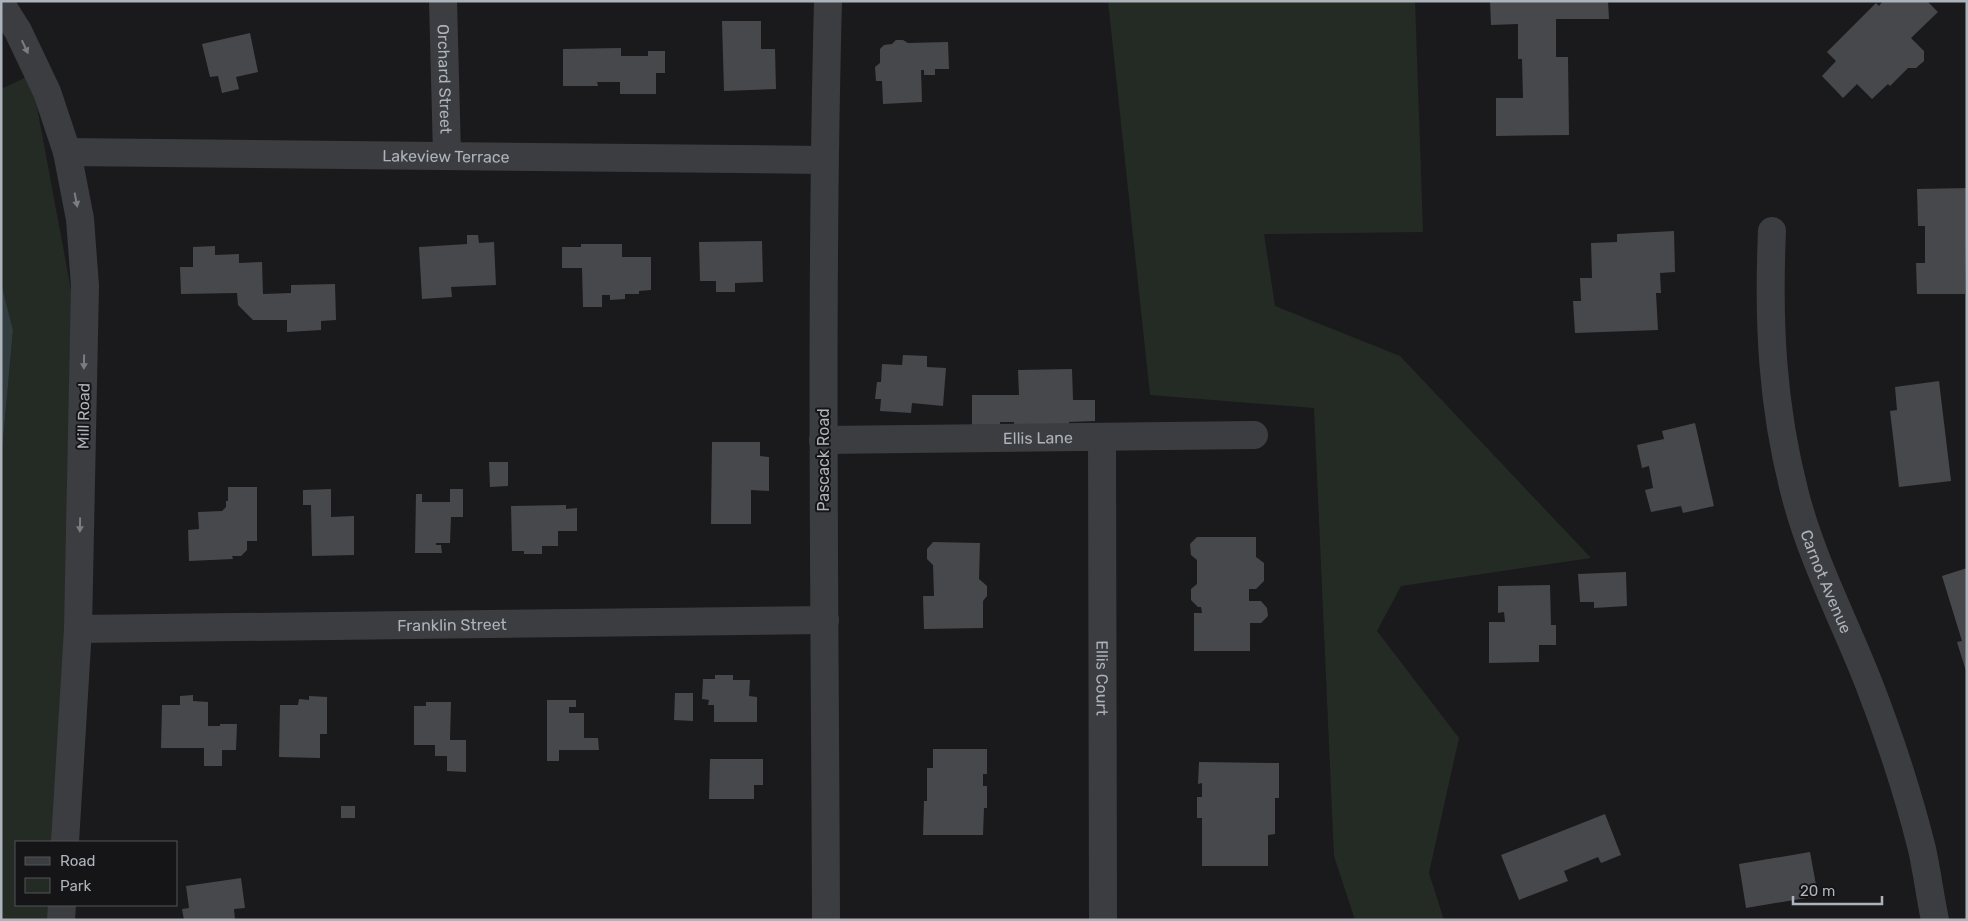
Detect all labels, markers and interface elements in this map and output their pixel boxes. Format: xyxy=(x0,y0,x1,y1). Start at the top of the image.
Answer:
street label: Orchard Street xyxy=(434,24,455,134)
one-way arrow xyxy=(22,40,30,54)
street label: Lakeview Terrace xyxy=(382,146,510,167)
one-way arrow xyxy=(73,193,81,209)
one-way arrow xyxy=(79,354,87,370)
street label: Mill Road xyxy=(73,383,94,449)
street label: Pascack Road xyxy=(814,408,833,512)
street label: Ellis Lane xyxy=(1003,428,1073,448)
one-way arrow xyxy=(76,517,84,533)
street label: Carnot Avenue xyxy=(1796,527,1856,636)
street label: Franklin Street xyxy=(397,615,507,635)
street label: Ellis Court xyxy=(1092,640,1112,716)
legend xyxy=(15,841,178,906)
text: Road xyxy=(60,852,96,870)
scale bar xyxy=(1793,874,1882,906)
text: Park xyxy=(60,877,91,895)
text: 20 m xyxy=(1800,882,1835,900)

